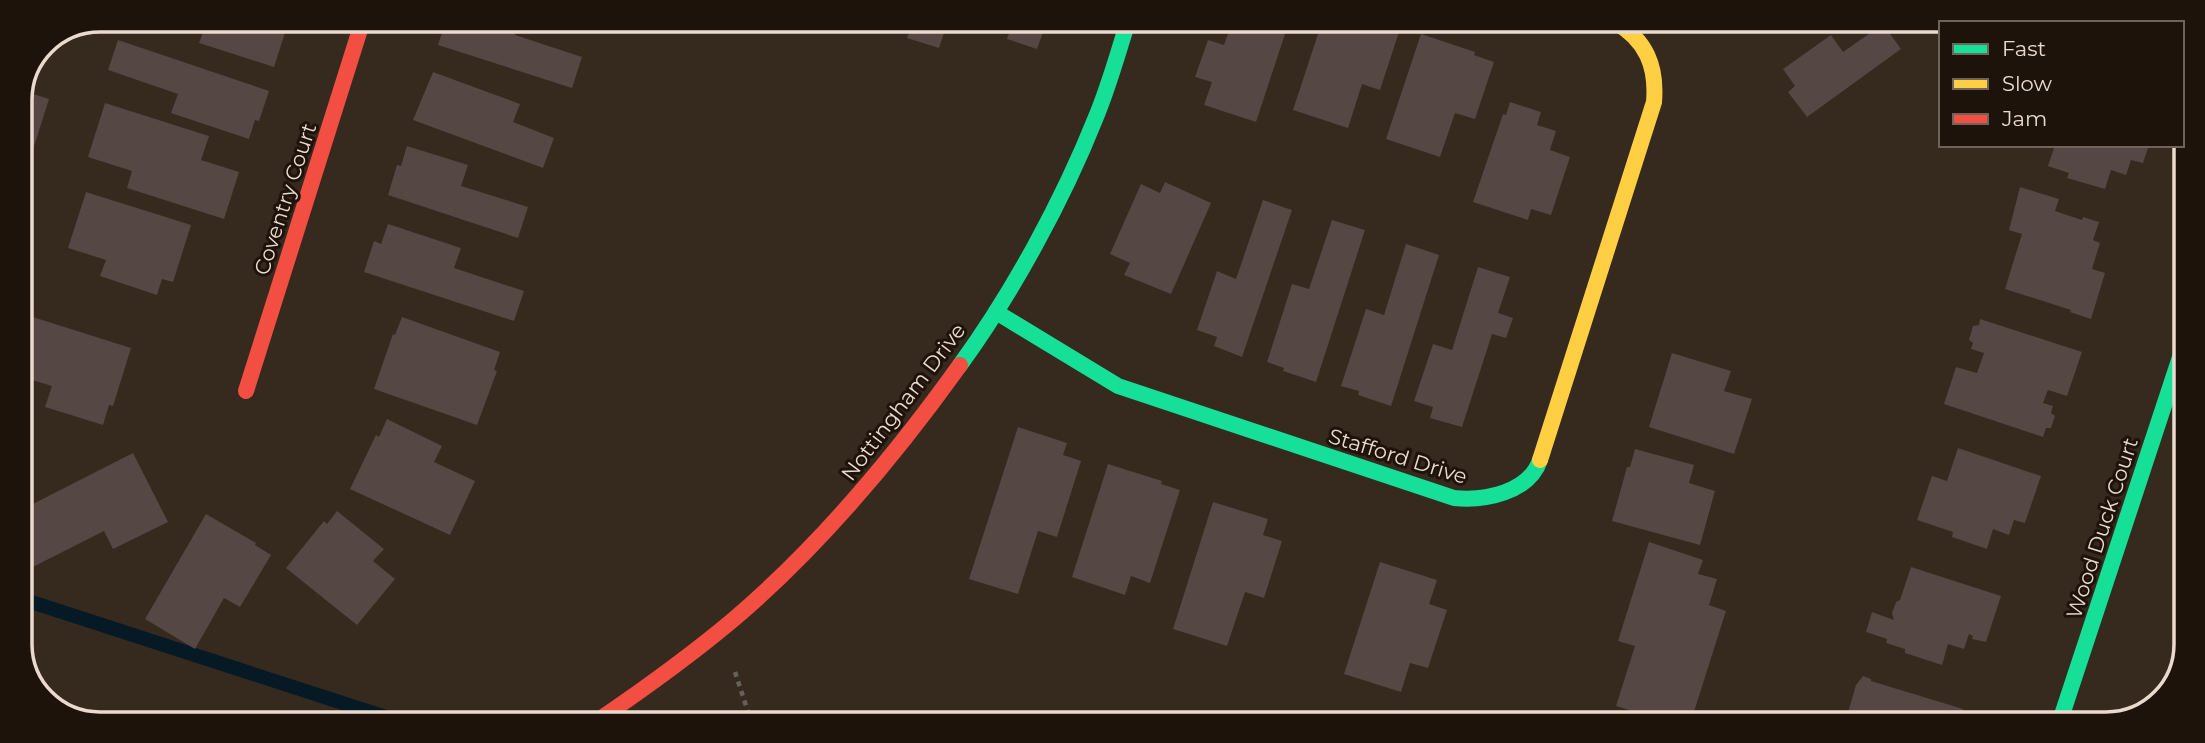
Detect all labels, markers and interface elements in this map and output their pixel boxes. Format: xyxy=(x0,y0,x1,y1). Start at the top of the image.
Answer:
legend xyxy=(1939,21,2184,147)
text: Fast xyxy=(2002,36,2046,61)
text: Slow xyxy=(2002,71,2052,96)
text: Jam xyxy=(2001,106,2047,131)
street label: Coventry Court xyxy=(249,120,321,278)
street label: Nottingham Drive xyxy=(836,318,970,486)
street label: Stafford Drive xyxy=(1326,423,1470,489)
street label: Wood Duck Court xyxy=(2061,435,2143,621)

